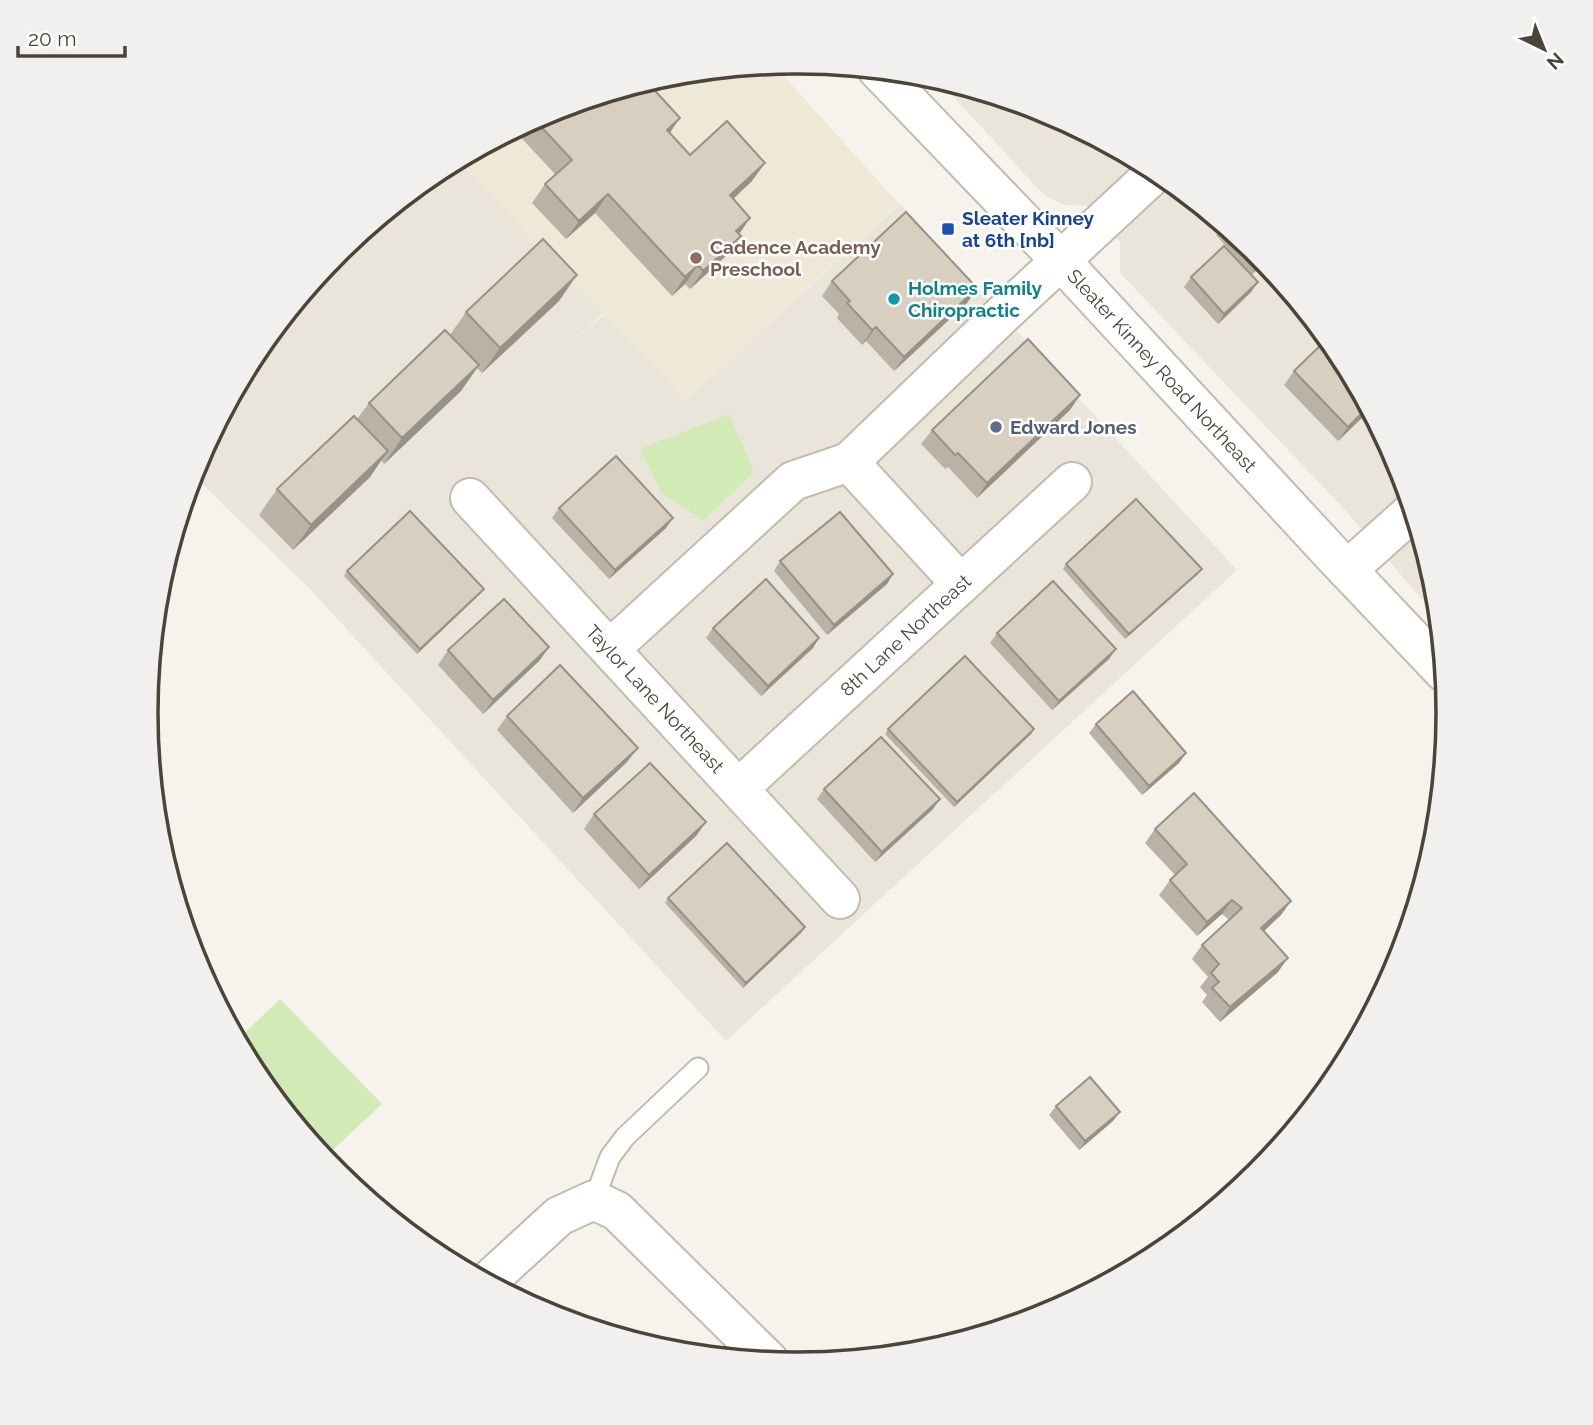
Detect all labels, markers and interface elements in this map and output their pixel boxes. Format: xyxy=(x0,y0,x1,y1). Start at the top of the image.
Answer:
scale bar xyxy=(18,14,124,58)
north arrow xyxy=(1509,14,1579,84)
text: 20 m xyxy=(28,26,76,51)
text: N xyxy=(1543,48,1568,74)
place label: Sleater Kinney at 6th [nb] xyxy=(962,207,1094,251)
marker: Sleater Kinney at 6th [nb] xyxy=(940,221,956,237)
place label: Cadence Academy Preschool xyxy=(710,236,881,280)
marker: Cadence Academy Preschool xyxy=(688,250,704,266)
street label: Sleater Kinney Road Northeast xyxy=(1063,265,1262,477)
place label: Holmes Family Chiropractic xyxy=(908,277,1043,321)
marker: Holmes Family Chiropractic xyxy=(886,291,902,307)
place label: Edward Jones xyxy=(1010,416,1137,438)
marker: Edward Jones xyxy=(988,419,1004,435)
street label: 8th Lane Northeast xyxy=(836,569,976,700)
street label: Taylor Lane Northeast xyxy=(582,620,729,778)

